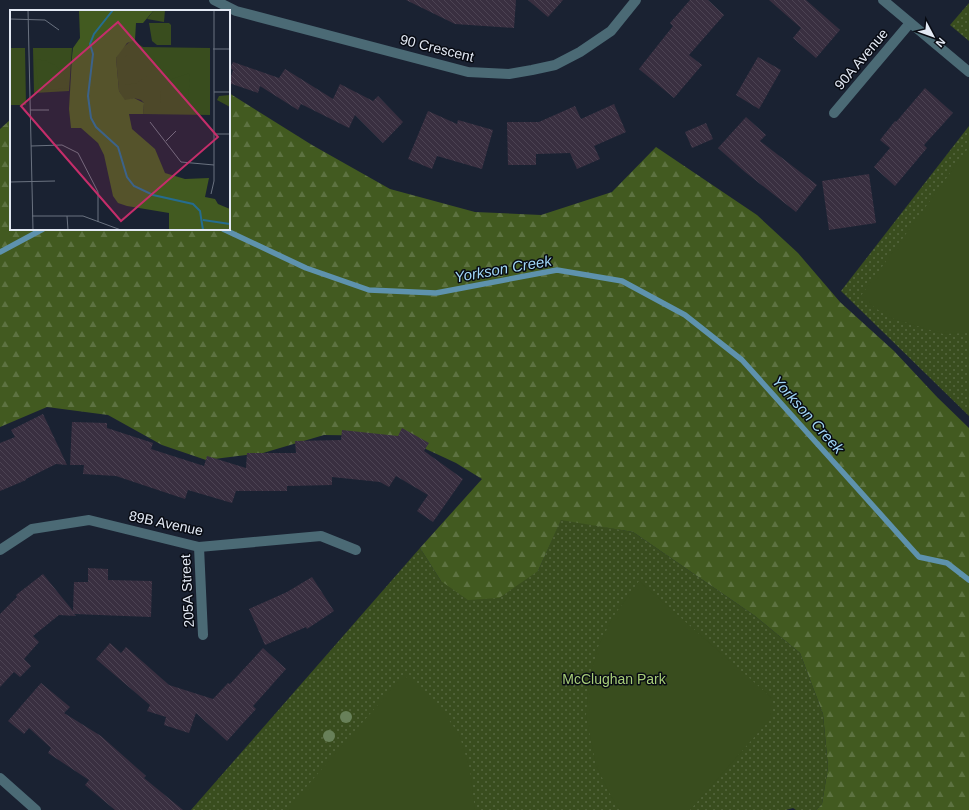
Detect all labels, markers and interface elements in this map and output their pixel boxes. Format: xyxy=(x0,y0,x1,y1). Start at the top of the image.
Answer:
inset map xyxy=(10,10,230,230)
north arrow xyxy=(913,16,953,56)
street label: 90A Avenue xyxy=(831,25,891,93)
street label: 90 Crescent xyxy=(398,31,476,65)
text: N xyxy=(933,36,948,50)
water label: Yorkson Creek xyxy=(453,251,554,285)
water label: Yorkson Creek xyxy=(769,372,849,458)
street label: 89B Avenue xyxy=(128,507,205,539)
street label: 205A Street xyxy=(177,554,197,628)
park label: McClughan Park xyxy=(562,671,667,687)

